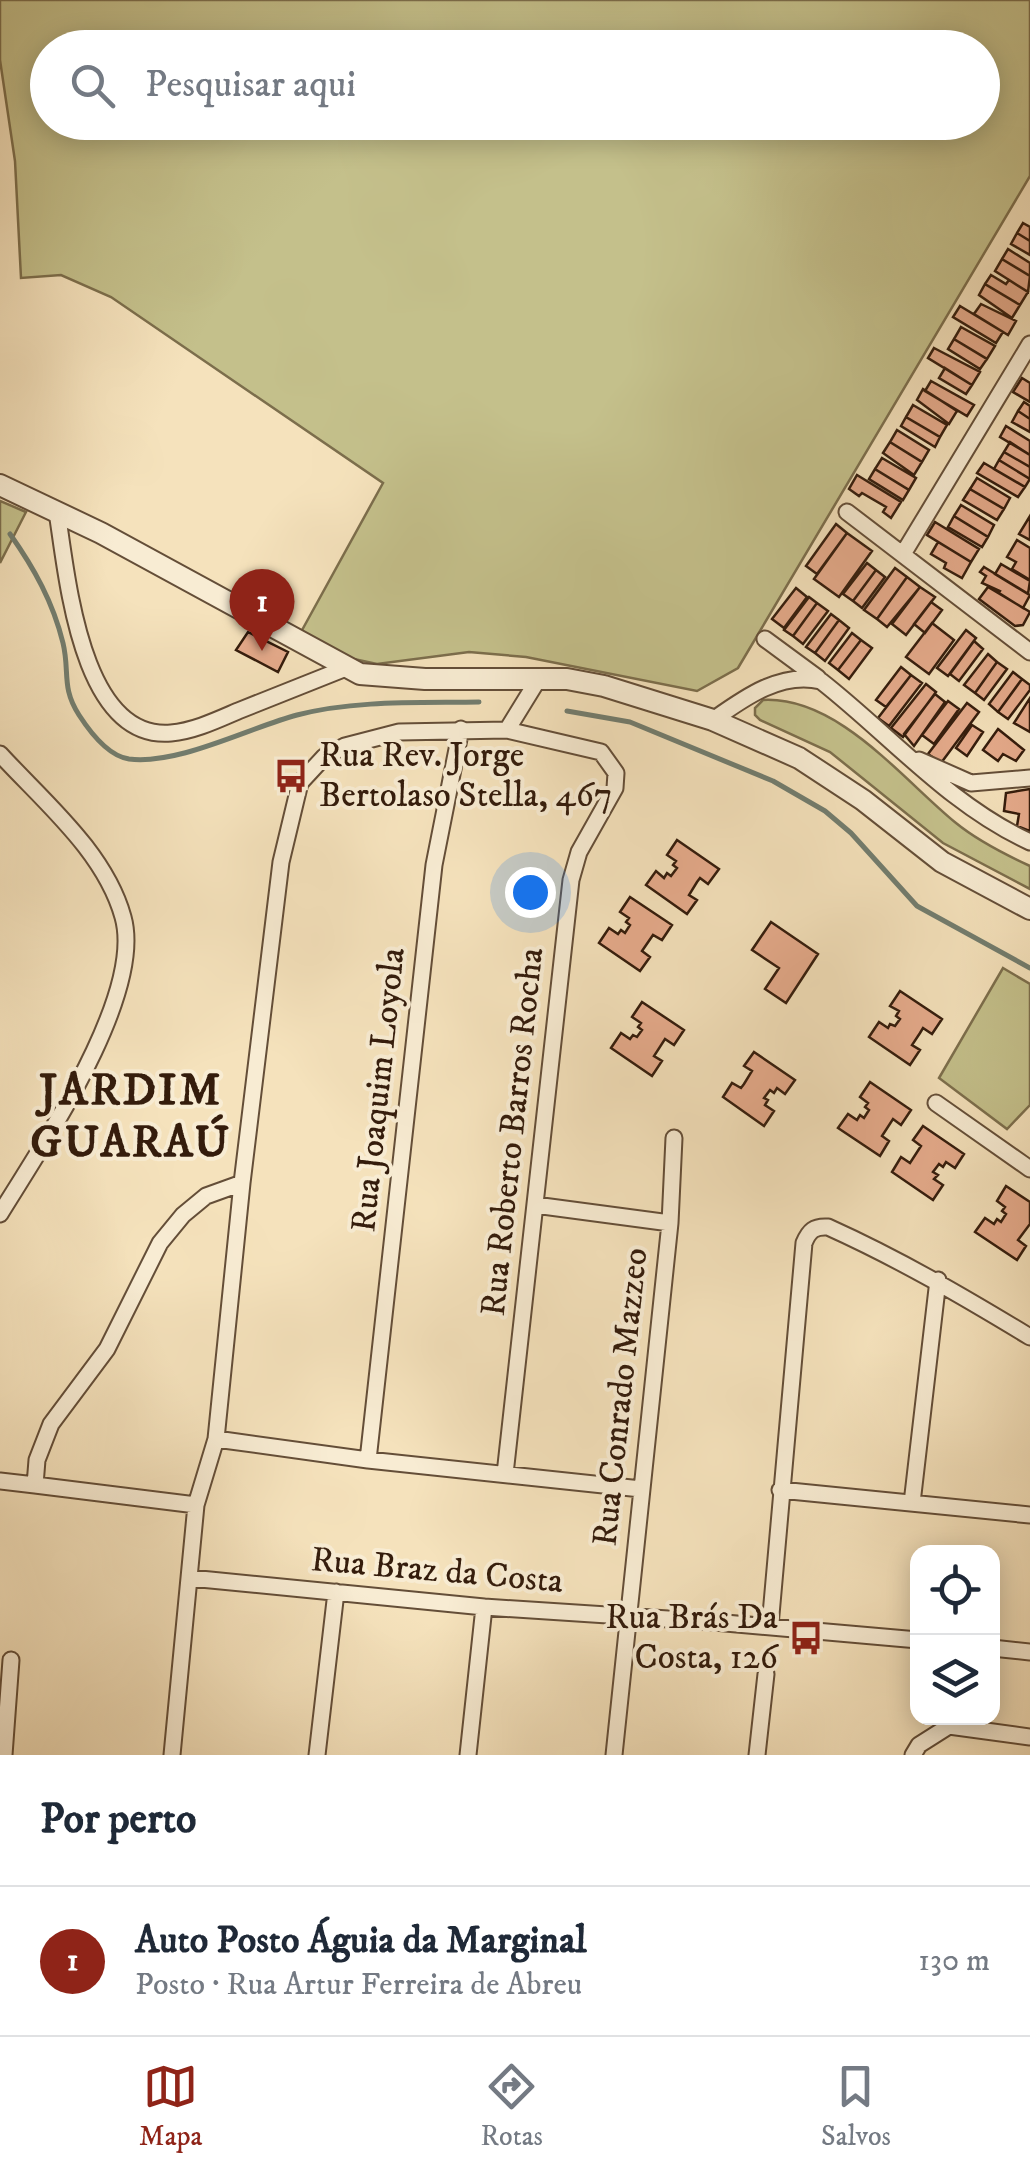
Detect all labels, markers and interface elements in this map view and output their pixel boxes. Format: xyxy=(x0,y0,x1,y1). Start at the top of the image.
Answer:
search box xyxy=(30,30,1000,140)
icon: search xyxy=(65,58,120,113)
text: Pesquisar aqui xyxy=(145,61,356,109)
pin: 1 xyxy=(230,568,294,651)
place label: Rua Rev. Jorge Bertolaso Stella, 467 xyxy=(319,734,612,818)
bus stop icon: Rua Rev. Jorge Bertolaso Stella, 467 xyxy=(272,757,310,795)
your location xyxy=(505,867,556,918)
street label: Rua Joaquim Loyola xyxy=(342,945,416,1234)
street label: Rua Roberto Barros Rocha xyxy=(472,946,554,1318)
district label: JARDIM GUARAÚ xyxy=(30,1063,232,1171)
street label: Rua Conrado Mazzeo xyxy=(583,1246,659,1548)
street label: Rua Braz da Costa xyxy=(309,1538,565,1604)
map controls xyxy=(910,1545,1000,1725)
button: locate xyxy=(910,1545,1000,1635)
place label: Rua Brás Da Costa, 126 xyxy=(605,1596,780,1680)
bus stop icon: Rua Brás Da Costa, 126 xyxy=(787,1619,825,1657)
button: layers xyxy=(910,1635,1000,1725)
text: Por perto xyxy=(40,1794,197,1846)
text: Auto Posto Águia da Marginal xyxy=(135,1917,587,1965)
text: 1 xyxy=(67,1941,78,1981)
text: 130 m xyxy=(918,1941,990,1981)
text: Posto · Rua Artur Ferreira de Abreu xyxy=(135,1965,582,2005)
tab: Mapa xyxy=(139,2059,202,2154)
tab: Rotas xyxy=(481,2059,543,2154)
tab: Salvos xyxy=(821,2059,891,2154)

